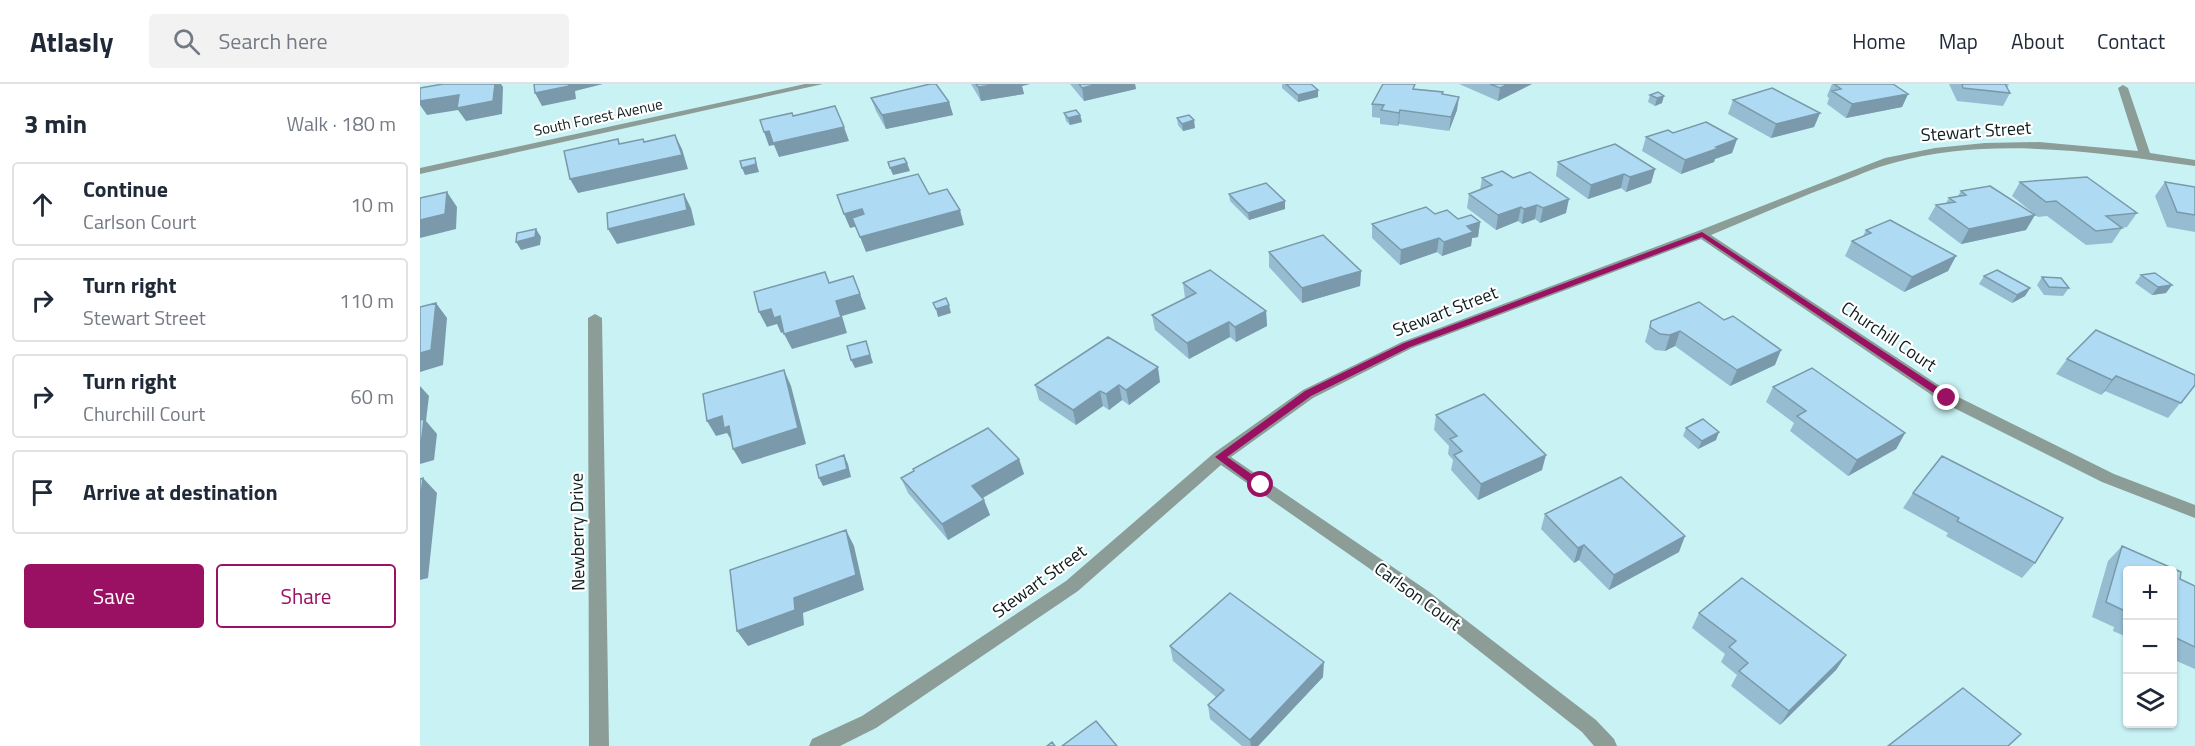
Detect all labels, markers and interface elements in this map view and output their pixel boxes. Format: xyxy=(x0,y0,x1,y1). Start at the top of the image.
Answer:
search box xyxy=(149,14,569,68)
text: Atlasly xyxy=(30,20,113,63)
text: Search here xyxy=(218,24,328,58)
icon: search xyxy=(170,25,203,58)
text: Home xyxy=(1852,25,1906,57)
text: Map xyxy=(1939,25,1978,57)
text: About xyxy=(2011,25,2064,57)
text: Contact xyxy=(2097,25,2165,57)
street label: South Forest Avenue xyxy=(531,92,665,142)
text: 3 min xyxy=(24,104,87,143)
text: Walk · 180 m xyxy=(287,108,396,139)
street label: Stewart Street xyxy=(1920,114,2033,148)
text: Continue xyxy=(83,172,168,206)
icon: ahead xyxy=(26,188,59,221)
text: 10 m xyxy=(350,189,394,220)
text: Carlson Court xyxy=(83,206,196,237)
text: Turn right xyxy=(83,268,177,302)
street label: Stewart Street xyxy=(1389,278,1502,343)
icon: right xyxy=(26,284,59,317)
text: 110 m xyxy=(339,285,394,316)
street label: Churchill Court xyxy=(1836,294,1943,378)
text: Stewart Street xyxy=(83,302,206,333)
text: Turn right xyxy=(83,364,177,398)
icon: right xyxy=(26,380,59,413)
text: 60 m xyxy=(350,381,394,412)
route end xyxy=(1933,384,1959,410)
text: Churchill Court xyxy=(83,398,205,429)
route start xyxy=(1247,471,1273,497)
street label: Newberry Drive xyxy=(562,473,592,591)
text: Arrive at destination xyxy=(83,475,278,509)
icon: arrive xyxy=(26,476,59,509)
street label: Stewart Street xyxy=(986,537,1092,624)
street label: Carlson Court xyxy=(1369,555,1468,637)
button: Save xyxy=(24,564,204,628)
button: Share xyxy=(216,564,396,628)
map controls xyxy=(2123,566,2177,728)
button: + xyxy=(2123,566,2177,620)
button: − xyxy=(2123,620,2177,674)
button: layers xyxy=(2123,674,2177,728)

